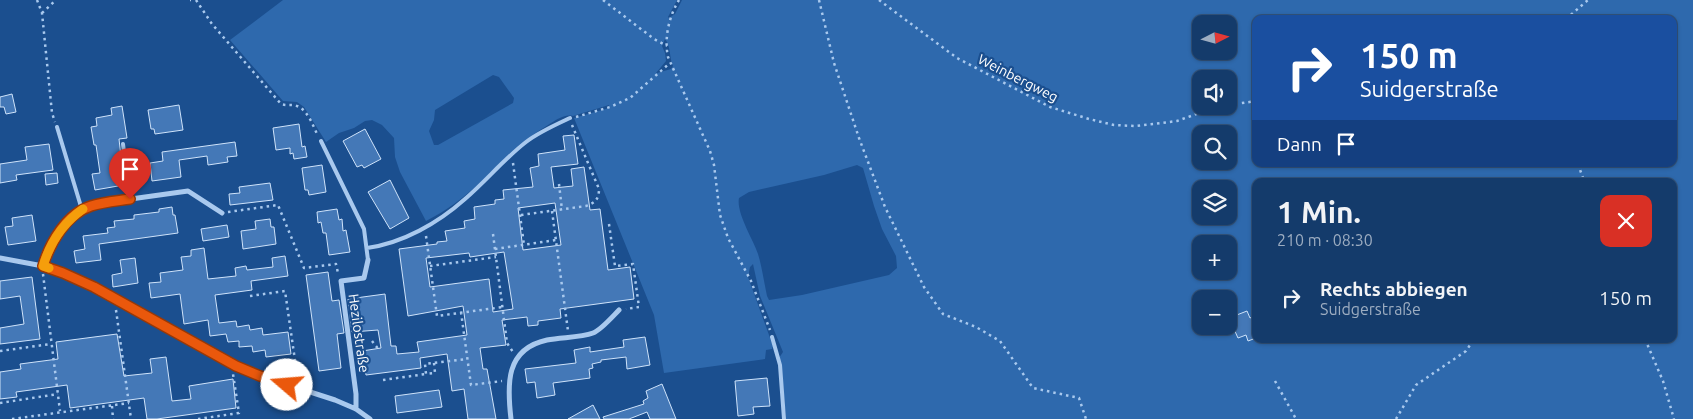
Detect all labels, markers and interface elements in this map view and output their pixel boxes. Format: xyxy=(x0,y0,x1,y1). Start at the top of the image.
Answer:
north arrow xyxy=(1192,15,1238,60)
map controls xyxy=(1192,15,1237,335)
icon: right xyxy=(1277,35,1342,100)
text: 150 m xyxy=(1360,35,1458,75)
street label: Weinbergweg xyxy=(975,51,1061,105)
button: sound xyxy=(1192,70,1237,115)
text: Suidgerstraße xyxy=(1360,76,1499,101)
button: search xyxy=(1192,125,1237,170)
icon: arrive xyxy=(1332,130,1360,158)
text: Dann xyxy=(1277,133,1322,155)
pin xyxy=(109,148,151,199)
icon: arrive xyxy=(116,155,144,183)
button: layers xyxy=(1192,180,1237,225)
text: 1 Min. xyxy=(1277,195,1361,229)
button: close xyxy=(1600,195,1652,247)
text: 210 m · 08:30 xyxy=(1277,231,1373,249)
button: + xyxy=(1192,235,1237,280)
text: Rechts abbiegen xyxy=(1320,278,1468,300)
icon: right xyxy=(1277,284,1305,312)
text: 150 m xyxy=(1599,287,1652,309)
button: − xyxy=(1192,290,1237,335)
street label: Hezilostraße xyxy=(346,293,372,373)
text: Suidgerstraße xyxy=(1320,300,1421,318)
position arrow xyxy=(260,358,312,410)

